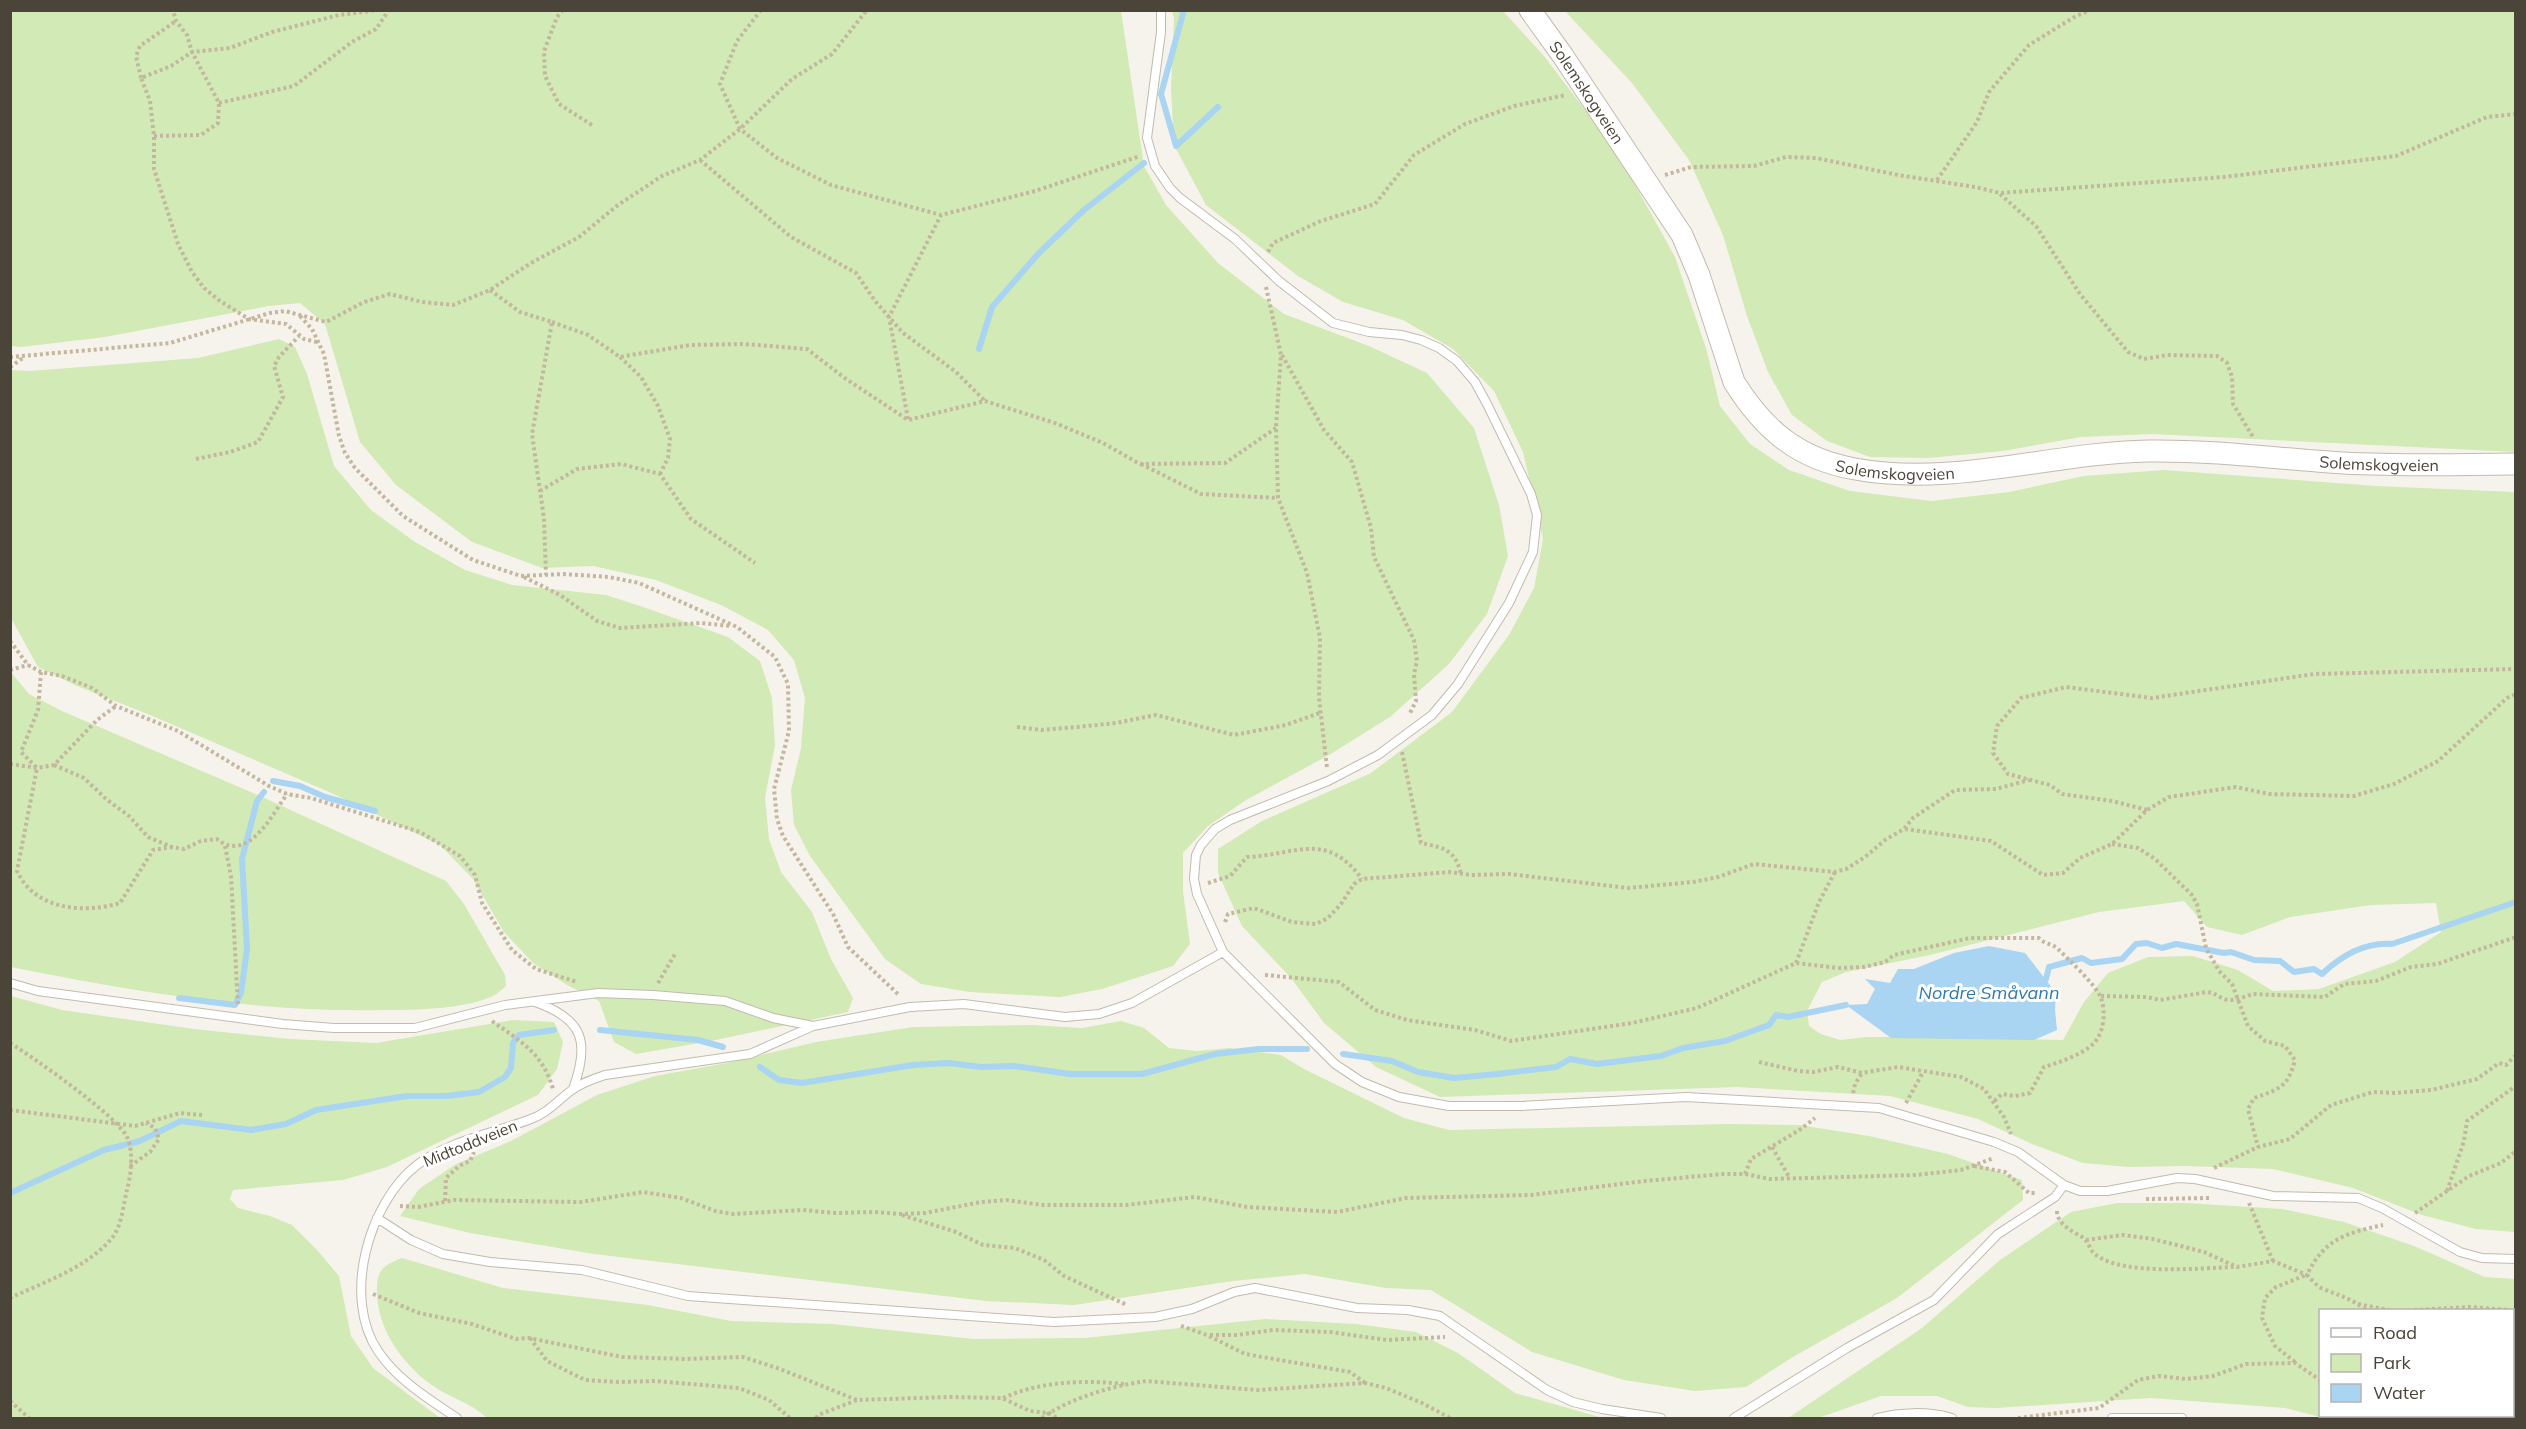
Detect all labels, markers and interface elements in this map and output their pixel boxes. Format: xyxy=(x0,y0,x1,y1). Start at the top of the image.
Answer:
street label: Solemskogveien xyxy=(1545,37,1628,147)
street label: Solemskogveien xyxy=(2319,451,2439,475)
street label: Solemskogveien xyxy=(1833,455,1955,484)
water label: Nordre Småvann xyxy=(1919,981,2059,1004)
street label: Midtoddveien xyxy=(420,1115,520,1171)
legend xyxy=(2319,1309,2514,1417)
text: Road xyxy=(2373,1321,2417,1344)
text: Park xyxy=(2373,1351,2412,1374)
text: Water xyxy=(2373,1381,2426,1404)

